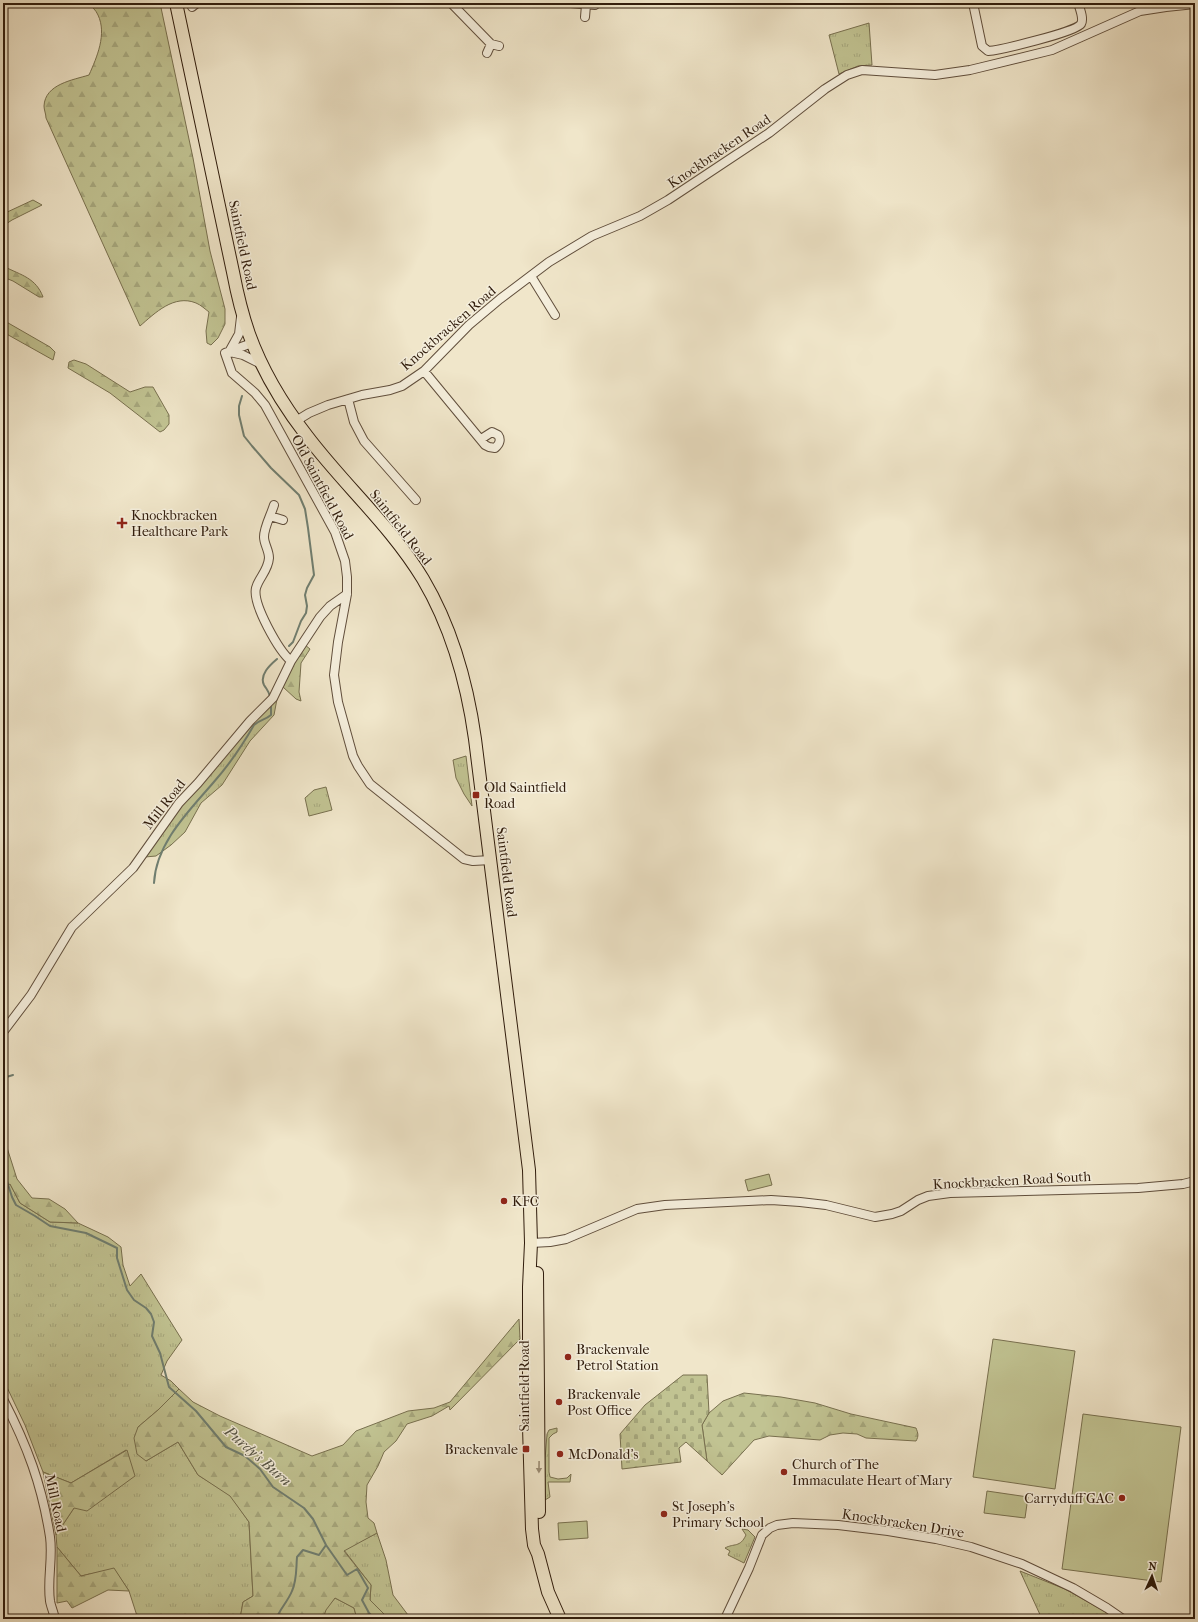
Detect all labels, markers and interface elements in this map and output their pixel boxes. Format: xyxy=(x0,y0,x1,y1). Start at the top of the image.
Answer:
street label: Knockbracken Road xyxy=(665,110,774,192)
street label: Saintfield Road xyxy=(225,199,260,292)
street label: Knockbracken Road xyxy=(397,282,500,374)
street label: Old Saintfield Road xyxy=(288,432,358,543)
street label: Saintfield Road xyxy=(366,486,436,569)
place label: Knockbracken Healthcare Park xyxy=(131,507,229,540)
marker: Knockbracken Healthcare Park xyxy=(116,517,128,529)
street label: Mill Road xyxy=(140,776,189,833)
place label: Old Saintfield Road xyxy=(484,779,567,812)
marker: Old Saintfield Road xyxy=(471,790,481,800)
street label: Saintfield Road xyxy=(493,826,521,919)
street label: Knockbracken Road South xyxy=(932,1168,1092,1193)
place label: KFC xyxy=(512,1193,539,1210)
marker: KFC xyxy=(499,1196,509,1206)
street label: Saintfield Road xyxy=(516,1340,533,1432)
place label: Brackenvale Petrol Station xyxy=(576,1341,659,1374)
marker: Brackenvale Petrol Station xyxy=(563,1352,573,1362)
place label: Brackenvale Post Office xyxy=(567,1386,641,1419)
marker: Brackenvale Post Office xyxy=(554,1397,564,1407)
water label: Purdy's Burn xyxy=(220,1422,295,1490)
place label: Brackenvale xyxy=(445,1441,518,1458)
marker: Brackenvale xyxy=(521,1444,531,1454)
place label: McDonald's xyxy=(568,1446,639,1463)
marker: McDonald's xyxy=(555,1449,565,1459)
place label: Church of The Immaculate Heart of Mary xyxy=(792,1456,953,1489)
one-way arrow xyxy=(536,1461,542,1474)
marker: Church of The Immaculate Heart of Mary xyxy=(779,1467,789,1477)
street label: Mill Road xyxy=(41,1473,70,1534)
place label: Carryduff GAC xyxy=(1024,1490,1114,1507)
marker: Carryduff GAC xyxy=(1117,1493,1127,1503)
place label: St Joseph's Primary School xyxy=(672,1498,764,1531)
street label: Knockbracken Drive xyxy=(841,1505,965,1542)
marker: St Joseph's Primary School xyxy=(659,1509,669,1519)
north arrow xyxy=(1132,1556,1172,1596)
text: N xyxy=(1148,1560,1158,1573)

